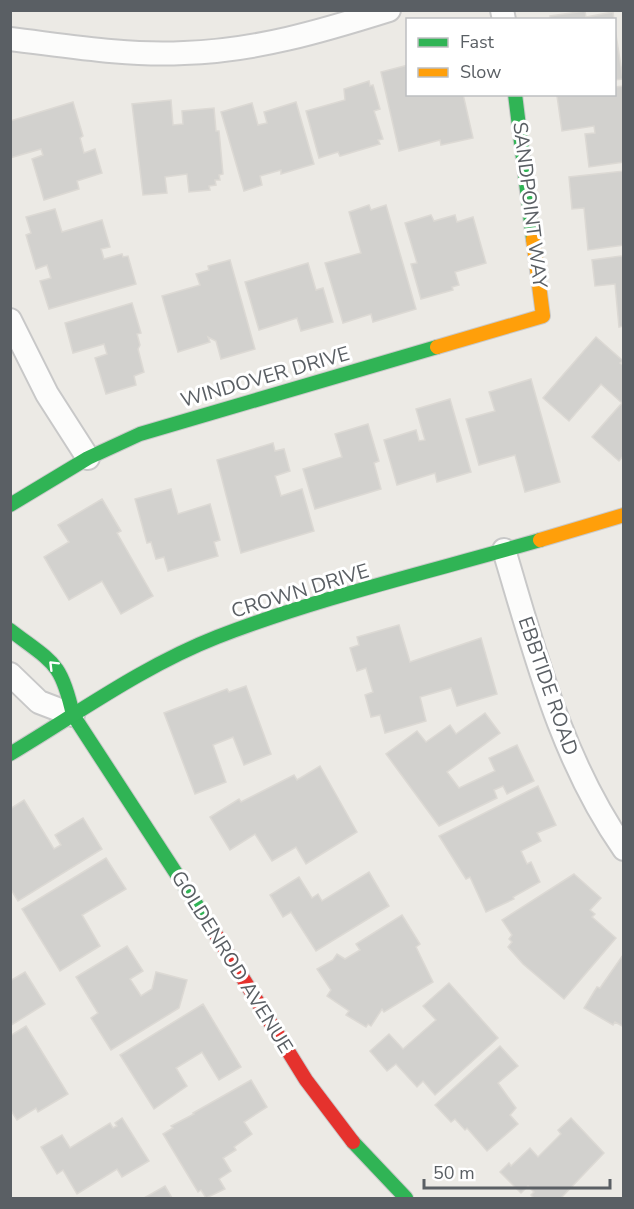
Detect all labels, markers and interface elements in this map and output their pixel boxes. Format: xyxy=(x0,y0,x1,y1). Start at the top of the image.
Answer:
legend xyxy=(406,18,616,96)
text: Fast xyxy=(460,30,495,54)
text: Slow xyxy=(460,60,501,84)
street label: SANDPOINT WAY xyxy=(506,120,554,291)
street label: WINDOVER DRIVE xyxy=(177,340,353,414)
street label: CROWN DRIVE xyxy=(228,557,372,625)
street label: EBBTIDE ROAD xyxy=(512,613,584,759)
one-way arrow xyxy=(50,661,61,672)
street label: GOLDENROD AVENUE xyxy=(165,866,299,1058)
scale bar xyxy=(424,1152,610,1190)
text: 50 m xyxy=(433,1161,475,1185)

